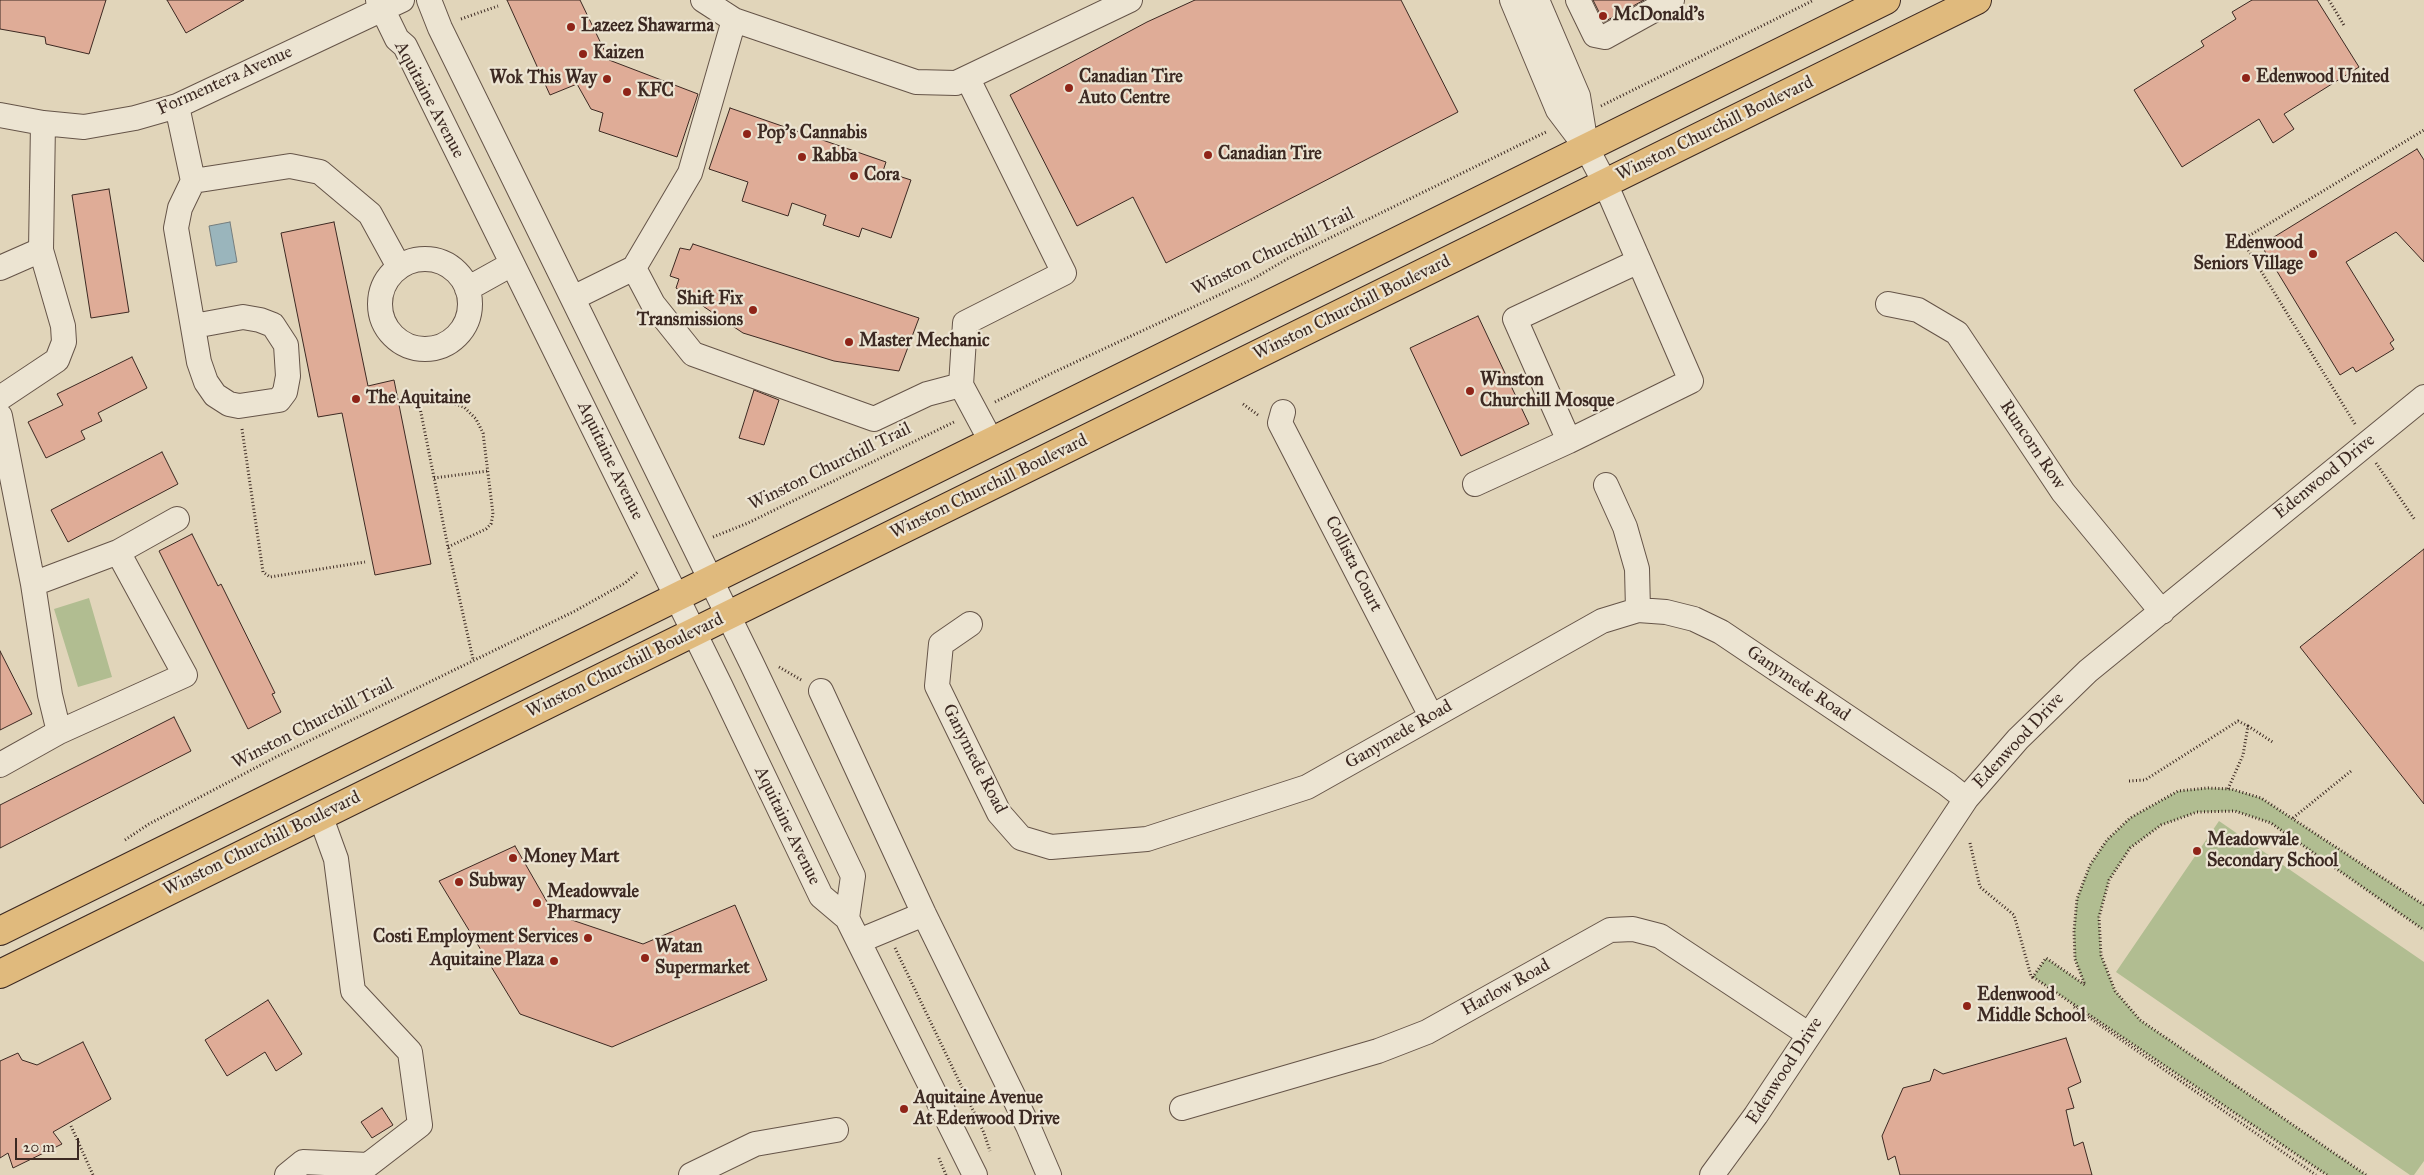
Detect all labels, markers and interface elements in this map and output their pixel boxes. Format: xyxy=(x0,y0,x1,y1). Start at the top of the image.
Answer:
place label: McDonald's xyxy=(1613,5,1704,27)
marker: McDonald's xyxy=(1597,10,1609,22)
place label: Lazeez Shawarma xyxy=(581,16,714,38)
marker: Lazeez Shawarma xyxy=(565,21,577,33)
street label: Aquitaine Avenue xyxy=(389,38,469,162)
street label: Formentera Avenue xyxy=(154,42,296,120)
place label: Kaizen xyxy=(593,43,644,65)
marker: Kaizen xyxy=(577,48,589,60)
place label: Canadian Tire Auto Centre xyxy=(1079,67,1183,110)
place label: Edenwood United xyxy=(2256,67,2389,89)
place label: Wok This Way xyxy=(490,68,597,90)
street label: Winston Churchill Boulevard xyxy=(1613,72,1817,186)
marker: Edenwood United xyxy=(2240,72,2252,84)
marker: Wok This Way xyxy=(601,73,613,85)
place label: KFC xyxy=(637,81,674,103)
marker: Canadian Tire Auto Centre xyxy=(1063,82,1075,94)
marker: KFC xyxy=(621,86,633,98)
place label: Pop’s Cannabis xyxy=(757,123,867,145)
marker: Pop’s Cannabis xyxy=(741,128,753,140)
place label: Canadian Tire xyxy=(1218,144,1322,166)
place label: Rabba xyxy=(812,146,857,168)
marker: Canadian Tire xyxy=(1202,149,1214,161)
marker: Rabba xyxy=(796,151,808,163)
place label: Cora xyxy=(864,165,900,187)
marker: Cora xyxy=(848,170,860,182)
street label: Winston Churchill Trail xyxy=(1188,203,1358,301)
place label: Edenwood Seniors Village xyxy=(2194,233,2303,276)
marker: Edenwood Seniors Village xyxy=(2307,248,2319,260)
street label: Winston Churchill Boulevard xyxy=(1250,251,1454,365)
place label: Shift Fix Transmissions xyxy=(637,289,743,332)
marker: Shift Fix Transmissions xyxy=(747,304,759,316)
place label: Master Mechanic xyxy=(859,331,990,353)
marker: Master Mechanic xyxy=(843,336,855,348)
place label: Winston Churchill Mosque xyxy=(1480,370,1614,412)
marker: Winston Churchill Mosque xyxy=(1464,385,1476,397)
place label: The Aquitaine xyxy=(366,388,471,410)
marker: The Aquitaine xyxy=(350,393,362,405)
street label: Runcorn Row xyxy=(1994,397,2070,493)
street label: Aquitaine Avenue xyxy=(572,398,648,524)
street label: Winston Churchill Trail xyxy=(745,418,915,516)
street label: Winston Churchill Boulevard xyxy=(887,430,1091,544)
street label: Edenwood Drive xyxy=(2270,430,2380,524)
street label: Collista Court xyxy=(1320,512,1386,616)
street label: Winston Churchill Boulevard xyxy=(523,609,727,723)
street label: Ganymede Road xyxy=(1742,642,1854,726)
street label: Winston Churchill Trail xyxy=(229,674,397,774)
street label: Edenwood Drive xyxy=(1969,688,2069,794)
street label: Ganymede Road xyxy=(1342,696,1456,774)
street label: Ganymede Road xyxy=(937,701,1011,817)
street label: Aquitaine Avenue xyxy=(749,763,825,889)
street label: Winston Churchill Boulevard xyxy=(160,787,364,901)
place label: Meadowvale Secondary School xyxy=(2207,830,2338,872)
marker: Meadowvale Secondary School xyxy=(2191,845,2203,857)
place label: Money Mart xyxy=(523,847,619,869)
marker: Money Mart xyxy=(507,852,519,864)
place label: Subway xyxy=(469,871,525,893)
marker: Subway xyxy=(453,876,465,888)
place label: Meadowvale Pharmacy xyxy=(547,882,639,924)
marker: Meadowvale Pharmacy xyxy=(531,897,543,909)
place label: Costi Employment Services xyxy=(373,927,578,949)
marker: Costi Employment Services xyxy=(582,932,594,944)
place label: Watan Supermarket xyxy=(655,937,750,980)
place label: Aquitaine Plaza xyxy=(430,950,544,972)
marker: Watan Supermarket xyxy=(639,952,651,964)
marker: Aquitaine Plaza xyxy=(548,955,560,967)
street label: Harlow Road xyxy=(1458,955,1554,1021)
place label: Edenwood Middle School xyxy=(1977,985,2086,1028)
marker: Edenwood Middle School xyxy=(1961,1000,1973,1012)
street label: Edenwood Drive xyxy=(1742,1013,1828,1129)
place label: Aquitaine Avenue At Edenwood Drive xyxy=(914,1088,1060,1130)
marker: Aquitaine Avenue At Edenwood Drive xyxy=(898,1103,910,1115)
scale bar xyxy=(18,1128,81,1160)
text: 20 m xyxy=(23,1138,55,1156)

